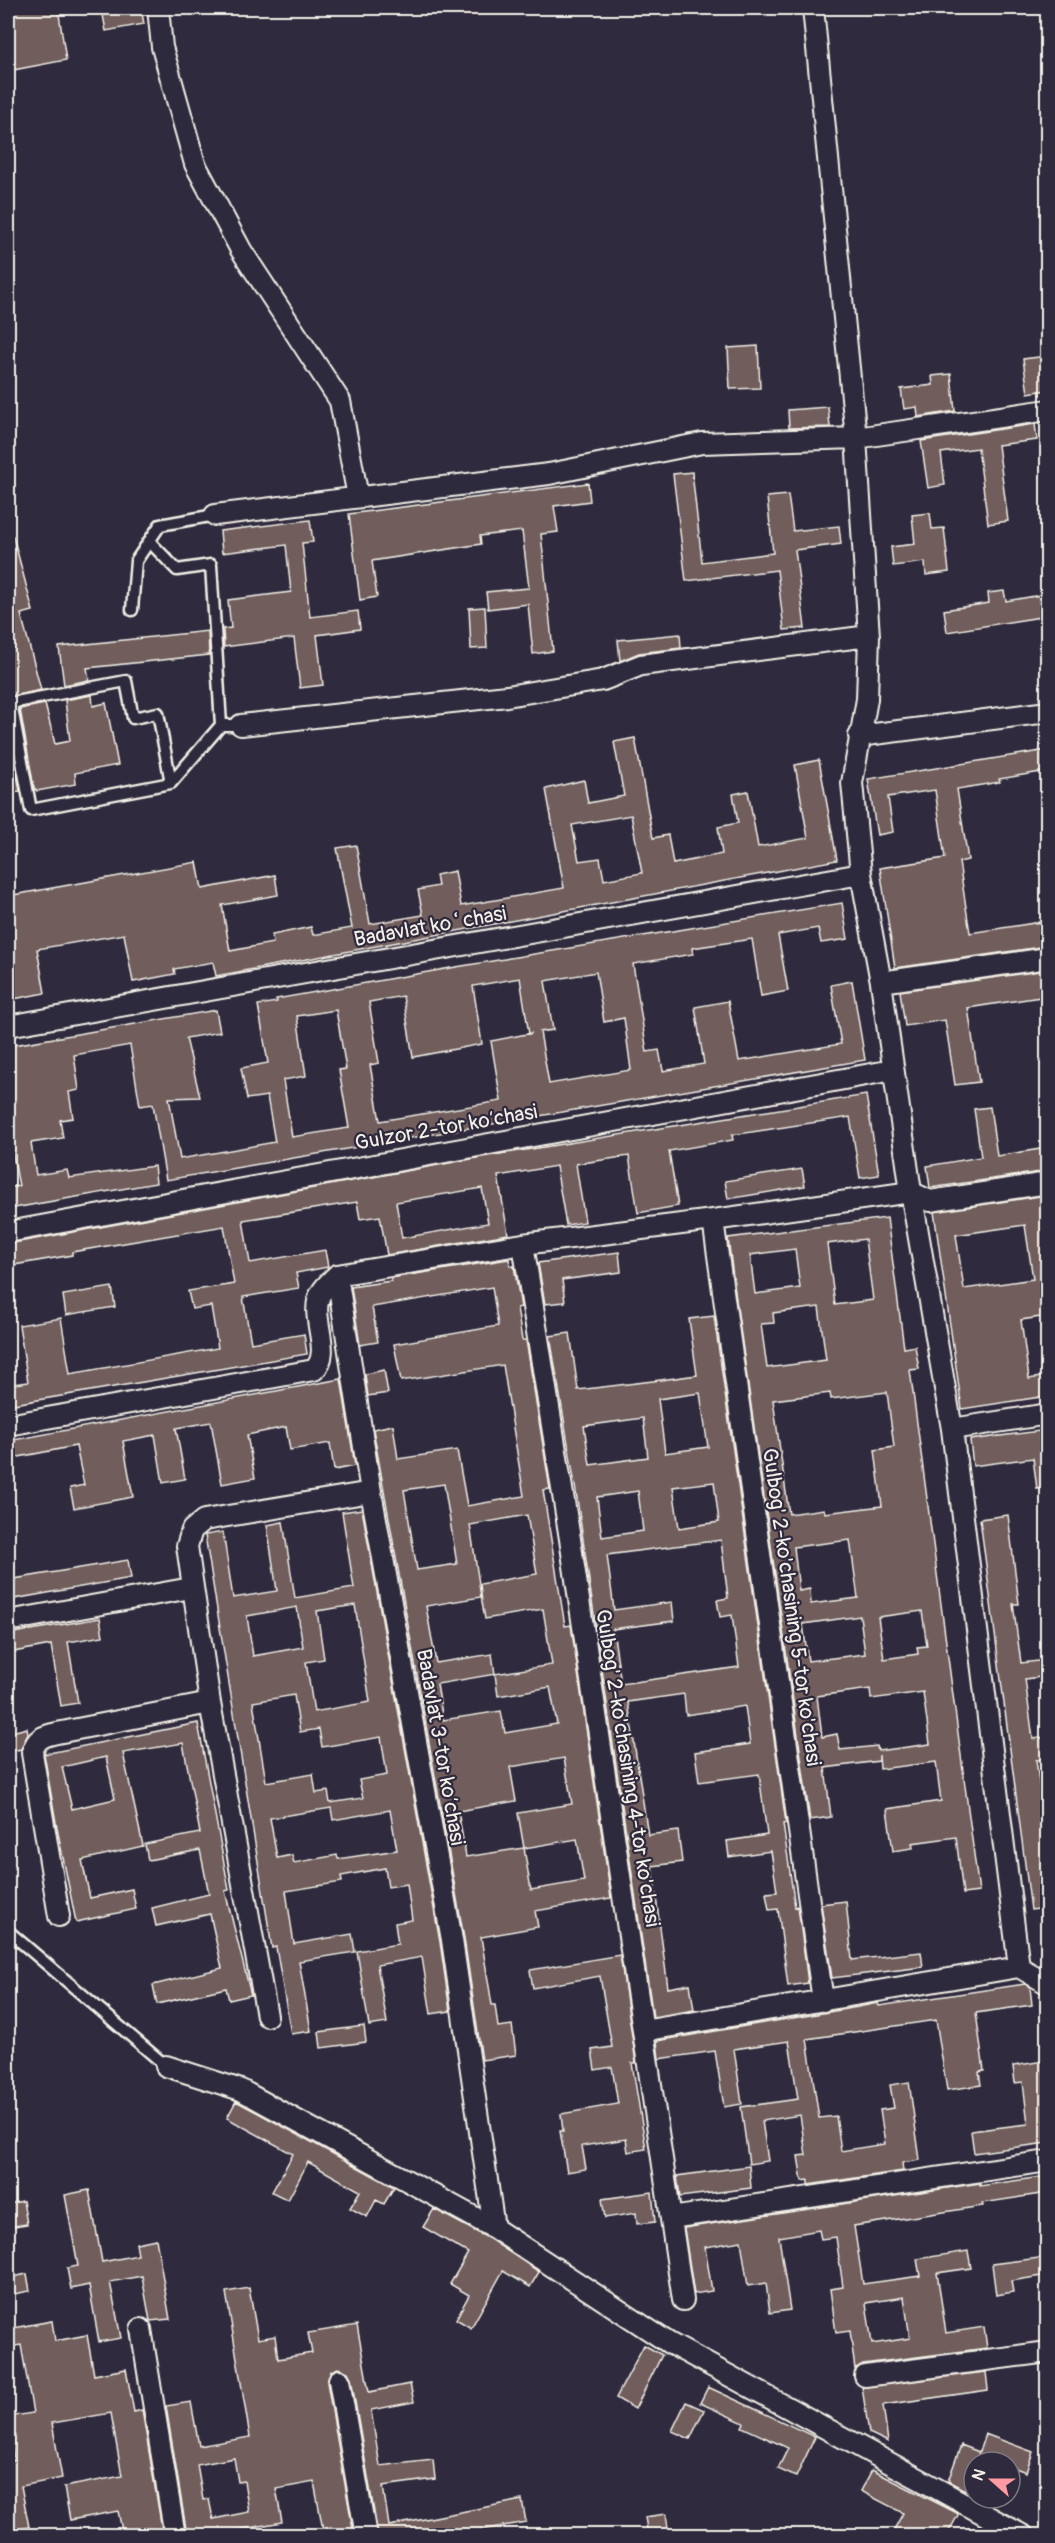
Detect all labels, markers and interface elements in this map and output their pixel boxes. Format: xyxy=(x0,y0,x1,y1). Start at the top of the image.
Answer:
street label: Badavlat koʻchasi xyxy=(352,900,509,953)
street label: Gulzor 2-tor koʼchasi xyxy=(353,1098,540,1157)
street label: Gulbog' 2-ko'chasining 5-tor ko'chasi xyxy=(756,1446,827,1768)
street label: Gulbog' 2-ko'chasining 4-tor ko'chasi xyxy=(589,1607,666,1929)
street label: Badavlat 3-tor koʼchasi xyxy=(410,1647,471,1848)
north arrow xyxy=(962,2450,1022,2510)
text: N xyxy=(968,2466,990,2484)

